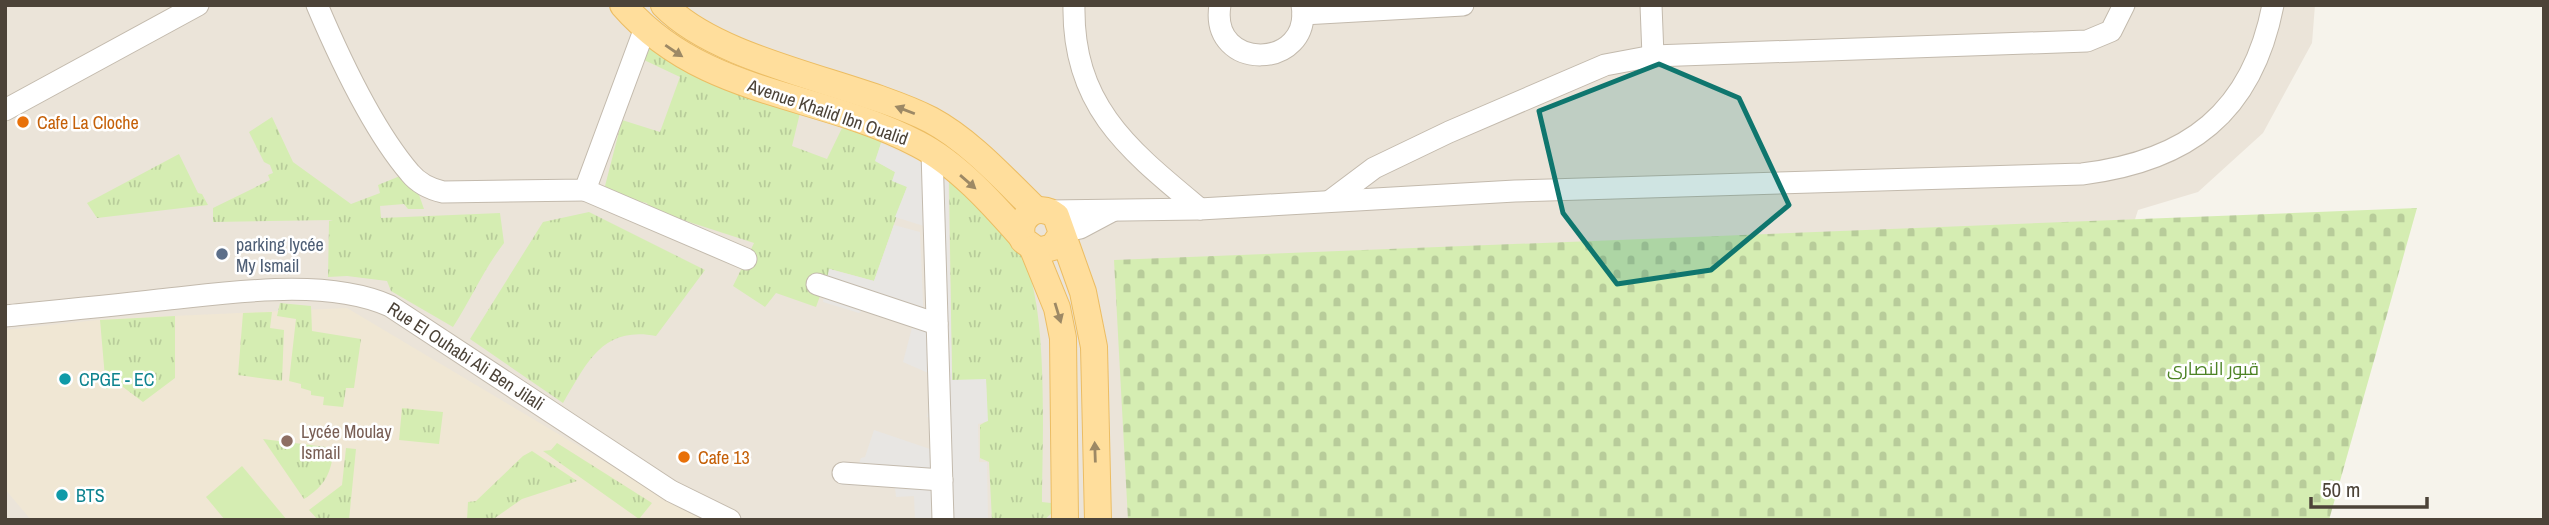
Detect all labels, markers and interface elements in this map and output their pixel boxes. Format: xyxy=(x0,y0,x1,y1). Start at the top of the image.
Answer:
one-way arrow xyxy=(664,44,683,57)
street label: Avenue Khalid Ibn Oualid xyxy=(744,73,911,151)
one-way arrow xyxy=(895,104,916,115)
place label: Cafe La Cloche xyxy=(37,110,139,135)
marker: Cafe La Cloche xyxy=(15,114,31,130)
one-way arrow xyxy=(959,174,977,190)
place label: parking lycée My Ismail xyxy=(236,232,324,278)
marker: parking lycée My Ismail xyxy=(214,246,230,262)
street label: Rue El Ouhabi Ali Ben Jilali xyxy=(383,296,549,416)
one-way arrow xyxy=(1053,303,1063,324)
park label: قبور النصارى xyxy=(2167,356,2259,381)
place label: CPGE - EC xyxy=(79,367,154,392)
marker: CPGE - EC xyxy=(57,371,73,387)
place label: Lycée Moulay Ismail xyxy=(301,419,392,465)
marker: Lycée Moulay Ismail xyxy=(279,433,295,449)
one-way arrow xyxy=(1090,440,1101,462)
place label: Cafe 13 xyxy=(698,445,750,470)
marker: Cafe 13 xyxy=(676,449,692,465)
scale bar xyxy=(2311,466,2426,510)
text: 50 m xyxy=(2322,475,2360,504)
place label: BTS xyxy=(76,483,105,508)
marker: BTS xyxy=(54,487,70,503)

